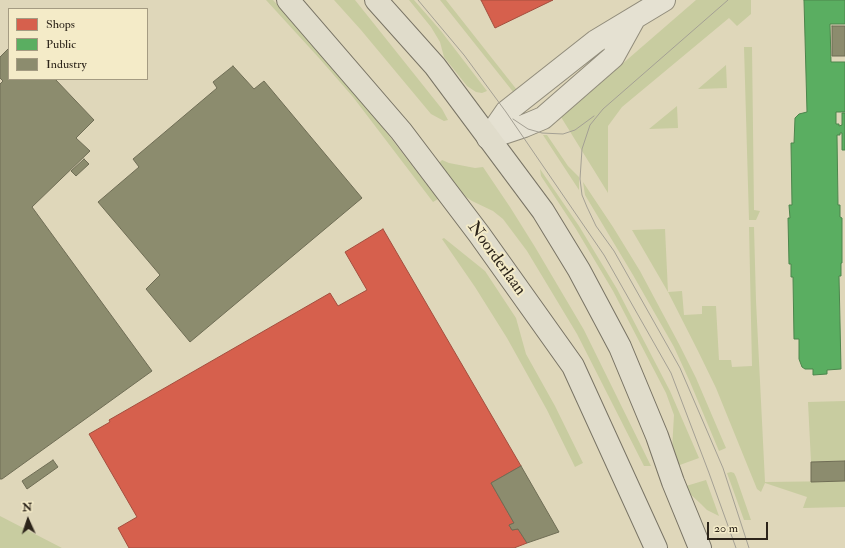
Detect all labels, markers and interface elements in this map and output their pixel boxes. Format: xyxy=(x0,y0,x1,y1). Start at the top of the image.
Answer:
legend xyxy=(8,8,148,80)
text: Shops xyxy=(46,17,75,32)
text: Public xyxy=(46,37,76,52)
text: Industry xyxy=(46,57,87,72)
street label: Noorderlaan xyxy=(462,218,530,300)
north arrow xyxy=(8,500,48,540)
text: N xyxy=(22,501,33,514)
scale bar xyxy=(709,514,770,540)
text: 20 m xyxy=(714,521,738,536)

